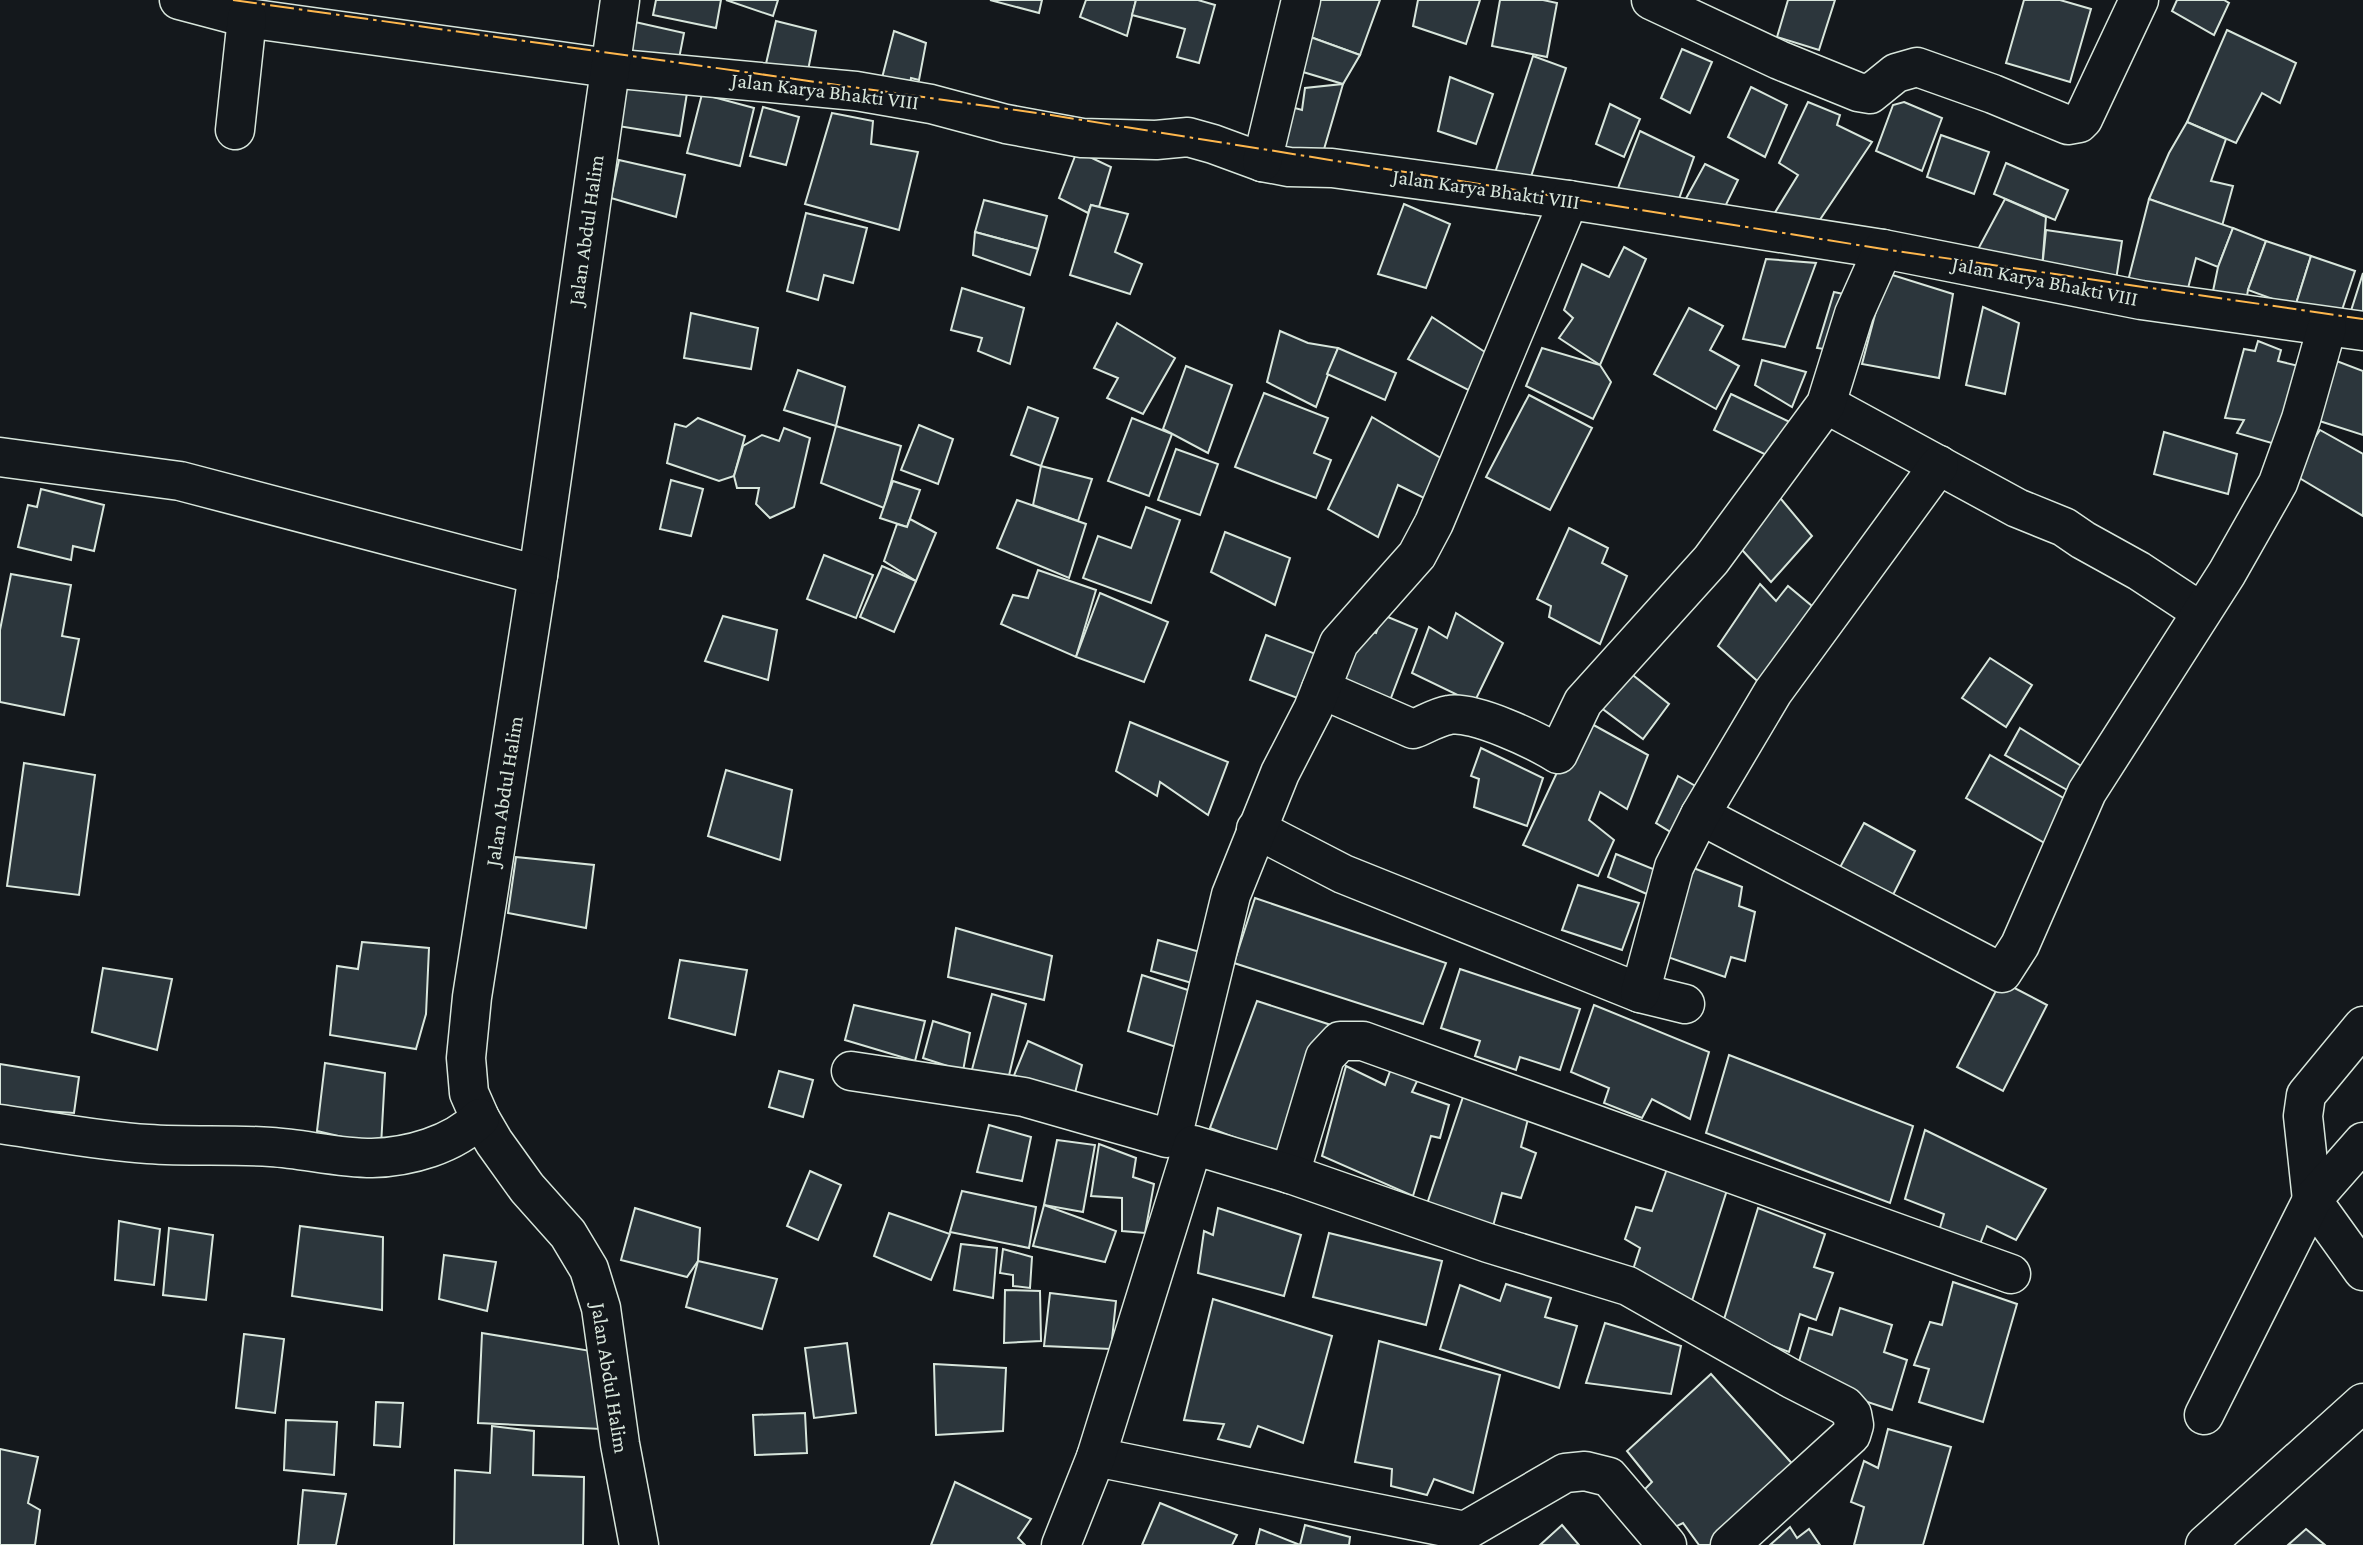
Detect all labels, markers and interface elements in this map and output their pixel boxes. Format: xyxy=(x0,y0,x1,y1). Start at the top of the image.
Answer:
street label: Jalan Karya Bhakti VIII xyxy=(728,67,920,114)
street label: Jalan Abdul Halim xyxy=(563,153,608,309)
street label: Jalan Karya Bhakti VIII xyxy=(1389,164,1581,214)
street label: Jalan Karya Bhakti VIII xyxy=(1948,251,2140,311)
street label: Jalan Abdul Halim xyxy=(480,714,528,870)
street label: Jalan Abdul Halim xyxy=(586,1299,634,1455)

